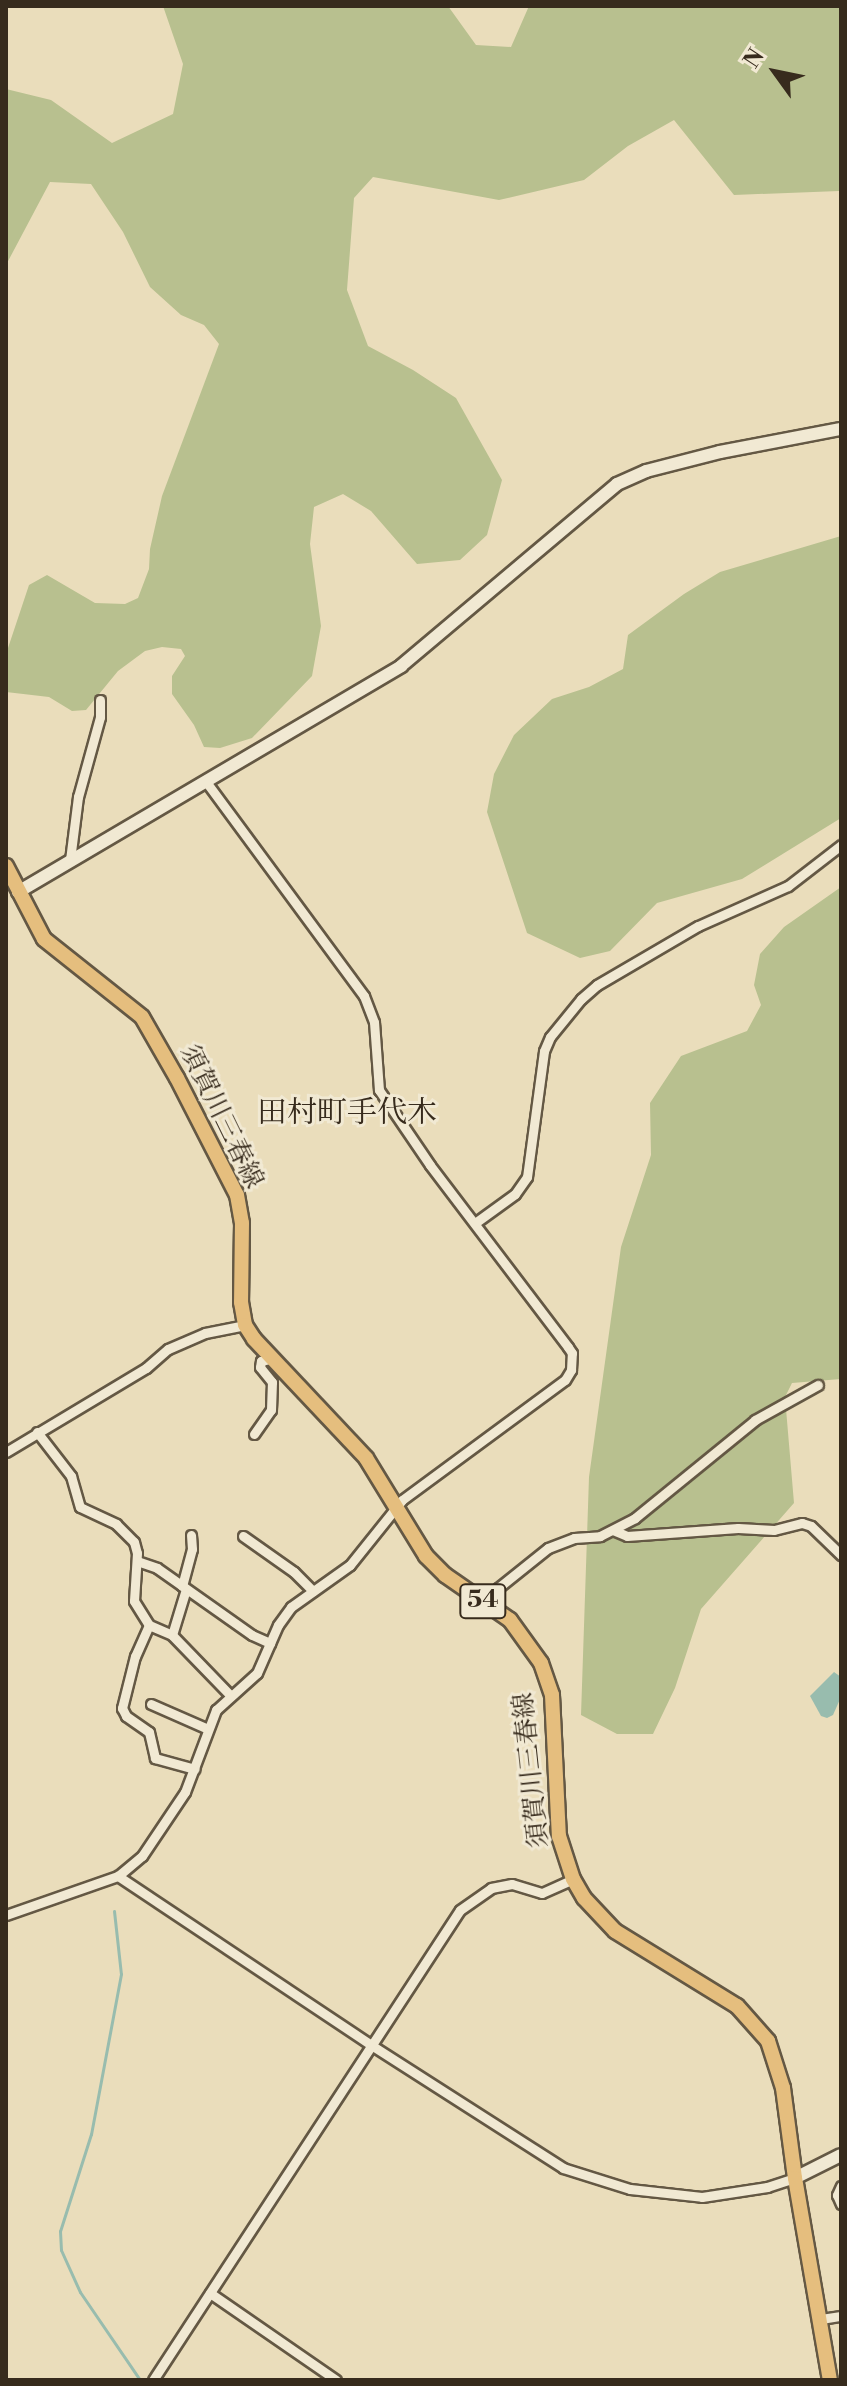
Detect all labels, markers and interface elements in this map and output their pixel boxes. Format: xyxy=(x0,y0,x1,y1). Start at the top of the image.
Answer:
north arrow xyxy=(735,32,815,112)
text: N xyxy=(738,44,771,73)
street label: 須賀川三春線 xyxy=(173,1040,269,1194)
district label: 田村町手代木 xyxy=(257,1095,437,1131)
road number: 54 xyxy=(459,1581,507,1621)
street label: 須賀川三春線 xyxy=(508,1691,556,1849)

